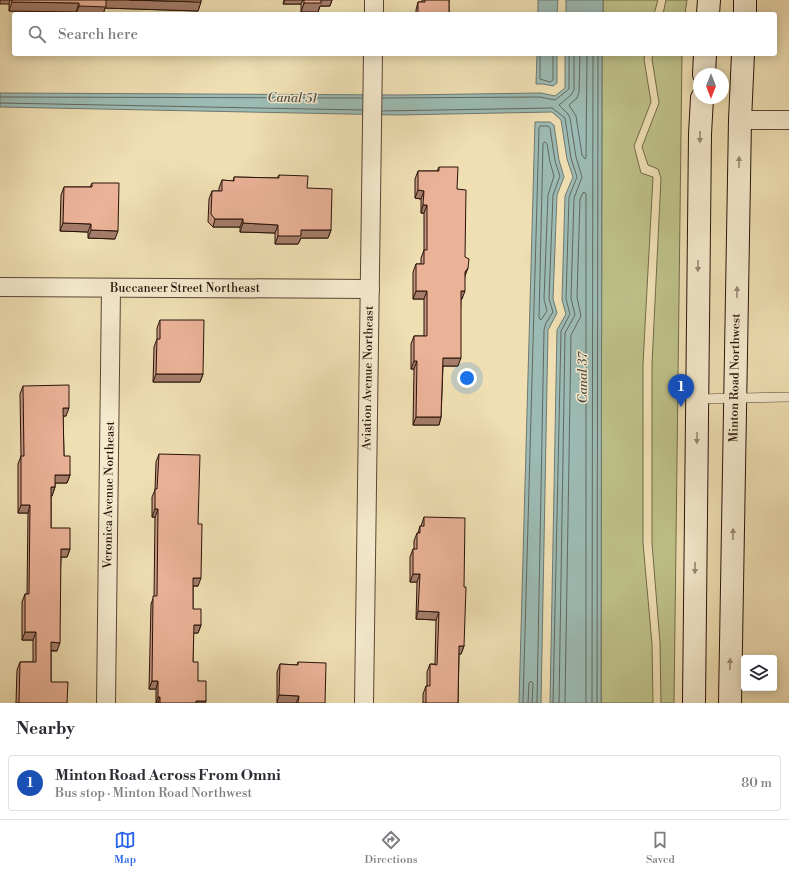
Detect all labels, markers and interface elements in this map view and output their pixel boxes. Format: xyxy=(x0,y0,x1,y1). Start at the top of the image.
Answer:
search box xyxy=(12,12,777,56)
icon: search xyxy=(26,23,48,45)
text: Search here xyxy=(58,25,138,44)
north arrow xyxy=(693,68,729,104)
water label: Canal 51 xyxy=(267,90,317,106)
one-way arrow xyxy=(697,131,703,144)
one-way arrow xyxy=(736,155,742,168)
one-way arrow xyxy=(695,260,702,272)
street label: Buccaneer Street Northeast xyxy=(109,281,261,296)
one-way arrow xyxy=(734,285,740,298)
street label: Aviation Avenue Northeast xyxy=(359,305,377,451)
street label: Minton Road Northwest xyxy=(726,313,744,443)
water label: Canal 37 xyxy=(575,351,591,403)
your location xyxy=(457,368,477,388)
pin: 1 xyxy=(668,374,694,407)
street label: Veronica Avenue Northeast xyxy=(100,420,118,570)
one-way arrow xyxy=(693,432,700,444)
one-way arrow xyxy=(729,528,736,540)
one-way arrow xyxy=(692,562,698,575)
map controls xyxy=(741,655,777,691)
button: layers xyxy=(741,655,777,691)
one-way arrow xyxy=(727,658,734,670)
text: Nearby xyxy=(16,718,75,740)
text: Minton Road Across From Omni xyxy=(55,766,281,785)
text: 1 xyxy=(27,775,33,791)
text: 80 m xyxy=(741,775,772,791)
text: Bus stop · Minton Road Northwest xyxy=(55,785,252,801)
tab: Map xyxy=(114,829,136,867)
tab: Directions xyxy=(365,829,418,867)
tab: Saved xyxy=(646,829,675,867)

